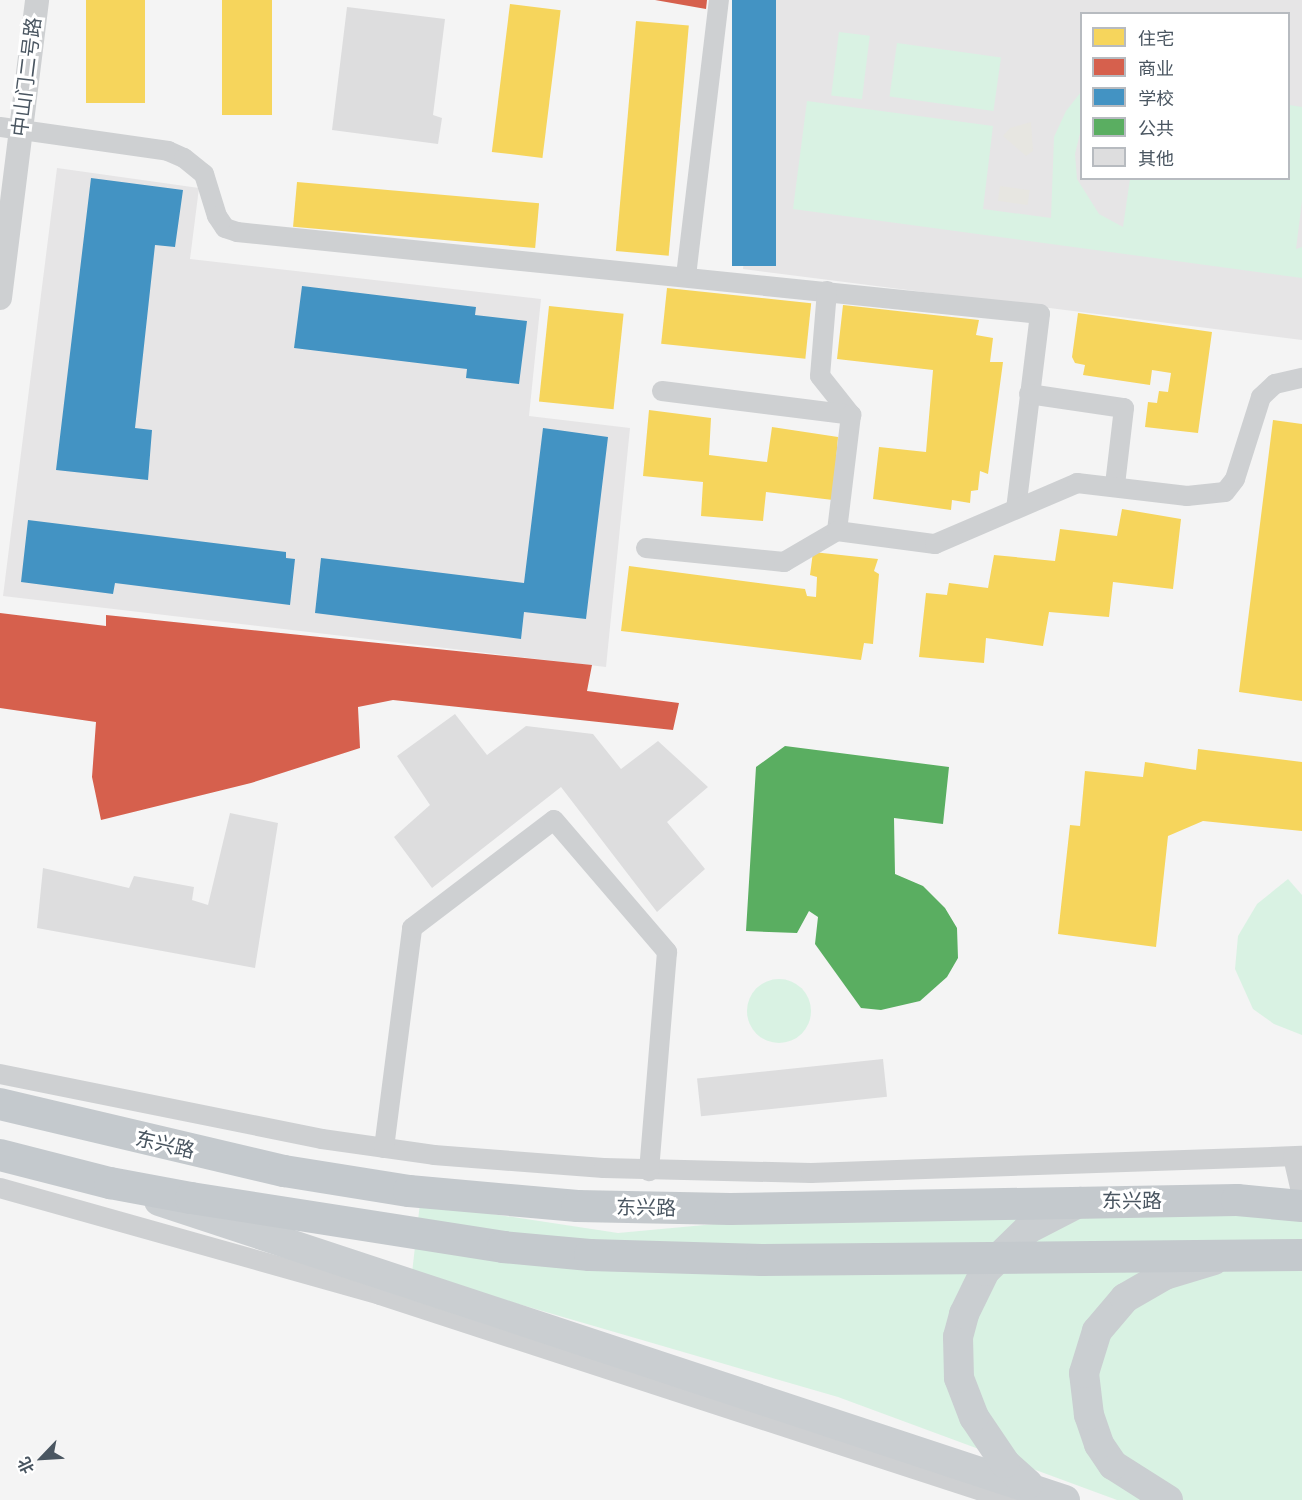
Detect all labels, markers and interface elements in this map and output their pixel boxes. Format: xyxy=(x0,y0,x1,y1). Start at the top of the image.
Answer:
legend xyxy=(1080,12,1290,180)
street label: 中山门二号路 xyxy=(8,16,46,138)
text: 住宅 xyxy=(1138,28,1174,49)
text: 商业 xyxy=(1138,58,1174,79)
text: 学校 xyxy=(1138,88,1174,109)
text: 公共 xyxy=(1138,118,1174,139)
text: 其他 xyxy=(1138,148,1174,169)
street label: 东兴路 xyxy=(133,1127,197,1163)
street label: 东兴路 xyxy=(1102,1189,1162,1213)
street label: 东兴路 xyxy=(616,1195,676,1221)
north arrow xyxy=(12,1428,72,1488)
text: 北 xyxy=(13,1454,38,1477)

